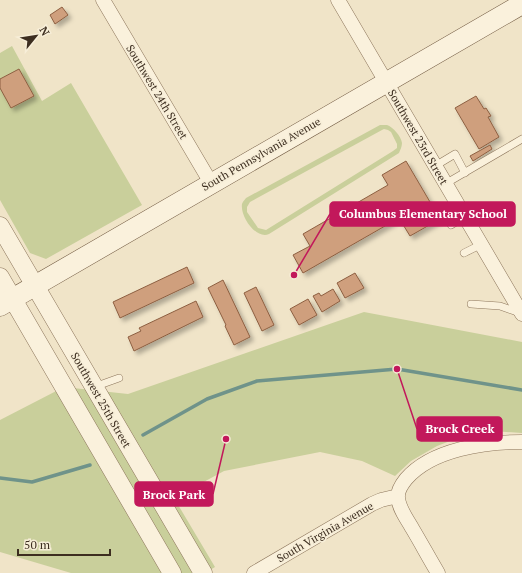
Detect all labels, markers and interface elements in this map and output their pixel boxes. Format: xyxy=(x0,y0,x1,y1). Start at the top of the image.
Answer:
north arrow xyxy=(16,16,56,56)
text: N xyxy=(37,24,53,39)
street label: Southwest 24th Street xyxy=(123,42,191,142)
street label: Southwest 23rd Street xyxy=(385,87,451,187)
street label: South Pennsylvania Avenue xyxy=(199,114,323,194)
callout: Columbus Elementary School xyxy=(330,202,515,226)
text: Columbus Elementary School xyxy=(339,206,507,221)
street label: Southwest 25th Street xyxy=(68,350,134,450)
callout: Brock Creek xyxy=(417,417,502,441)
text: Brock Creek xyxy=(425,421,495,436)
callout: Brock Park xyxy=(135,482,213,506)
text: Brock Park xyxy=(143,487,205,502)
street label: South Virginia Avenue xyxy=(274,498,376,565)
scale bar xyxy=(18,531,110,557)
text: 50 m xyxy=(24,537,51,552)

